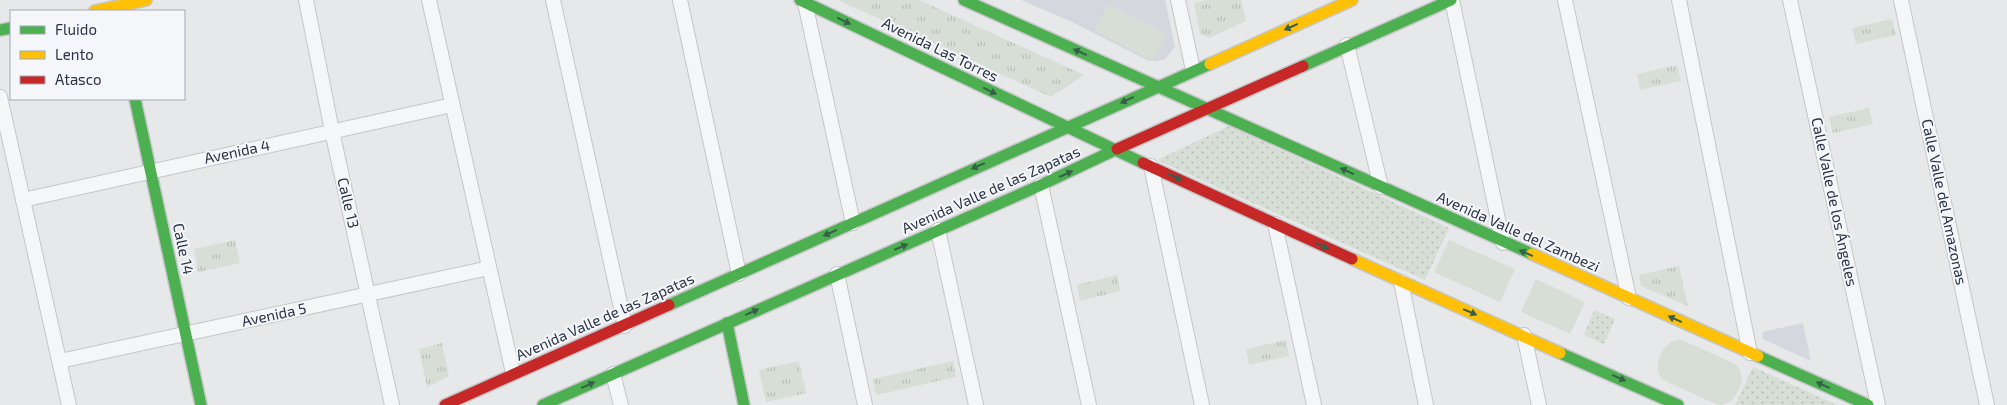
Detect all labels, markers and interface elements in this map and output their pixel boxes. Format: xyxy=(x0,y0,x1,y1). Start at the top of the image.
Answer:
legend xyxy=(10,10,185,100)
street label: Avenida Las Torres xyxy=(879,13,1002,85)
one-way arrow xyxy=(837,17,851,25)
text: Fluido xyxy=(55,20,97,38)
one-way arrow xyxy=(1284,23,1298,31)
text: Lento xyxy=(55,45,94,63)
one-way arrow xyxy=(1072,48,1087,57)
text: Atasco xyxy=(55,70,101,88)
one-way arrow xyxy=(983,87,998,96)
one-way arrow xyxy=(1120,97,1134,105)
street label: Calle Valle de los Ángeles xyxy=(1808,116,1862,288)
street label: Calle Valle del Amazonas xyxy=(1919,117,1971,286)
street label: Avenida 4 xyxy=(202,135,271,167)
street label: Avenida Valle de las Zapatas xyxy=(899,142,1083,237)
one-way arrow xyxy=(971,163,985,171)
one-way arrow xyxy=(1340,167,1354,175)
one-way arrow xyxy=(1058,170,1073,178)
one-way arrow xyxy=(1168,174,1182,182)
street label: Calle 13 xyxy=(334,176,364,230)
street label: Avenida Valle del Zambezi xyxy=(1434,187,1603,275)
street label: Calle 14 xyxy=(170,221,198,276)
one-way arrow xyxy=(823,230,837,238)
one-way arrow xyxy=(894,242,908,250)
one-way arrow xyxy=(1315,242,1329,250)
one-way arrow xyxy=(1519,249,1533,257)
street label: Avenida Valle de las Zapatas xyxy=(513,269,697,364)
street label: Avenida 5 xyxy=(240,298,308,330)
one-way arrow xyxy=(745,307,759,315)
one-way arrow xyxy=(1463,309,1477,317)
one-way arrow xyxy=(1668,315,1682,323)
one-way arrow xyxy=(1612,374,1626,382)
one-way arrow xyxy=(581,381,595,389)
one-way arrow xyxy=(1816,381,1830,389)

